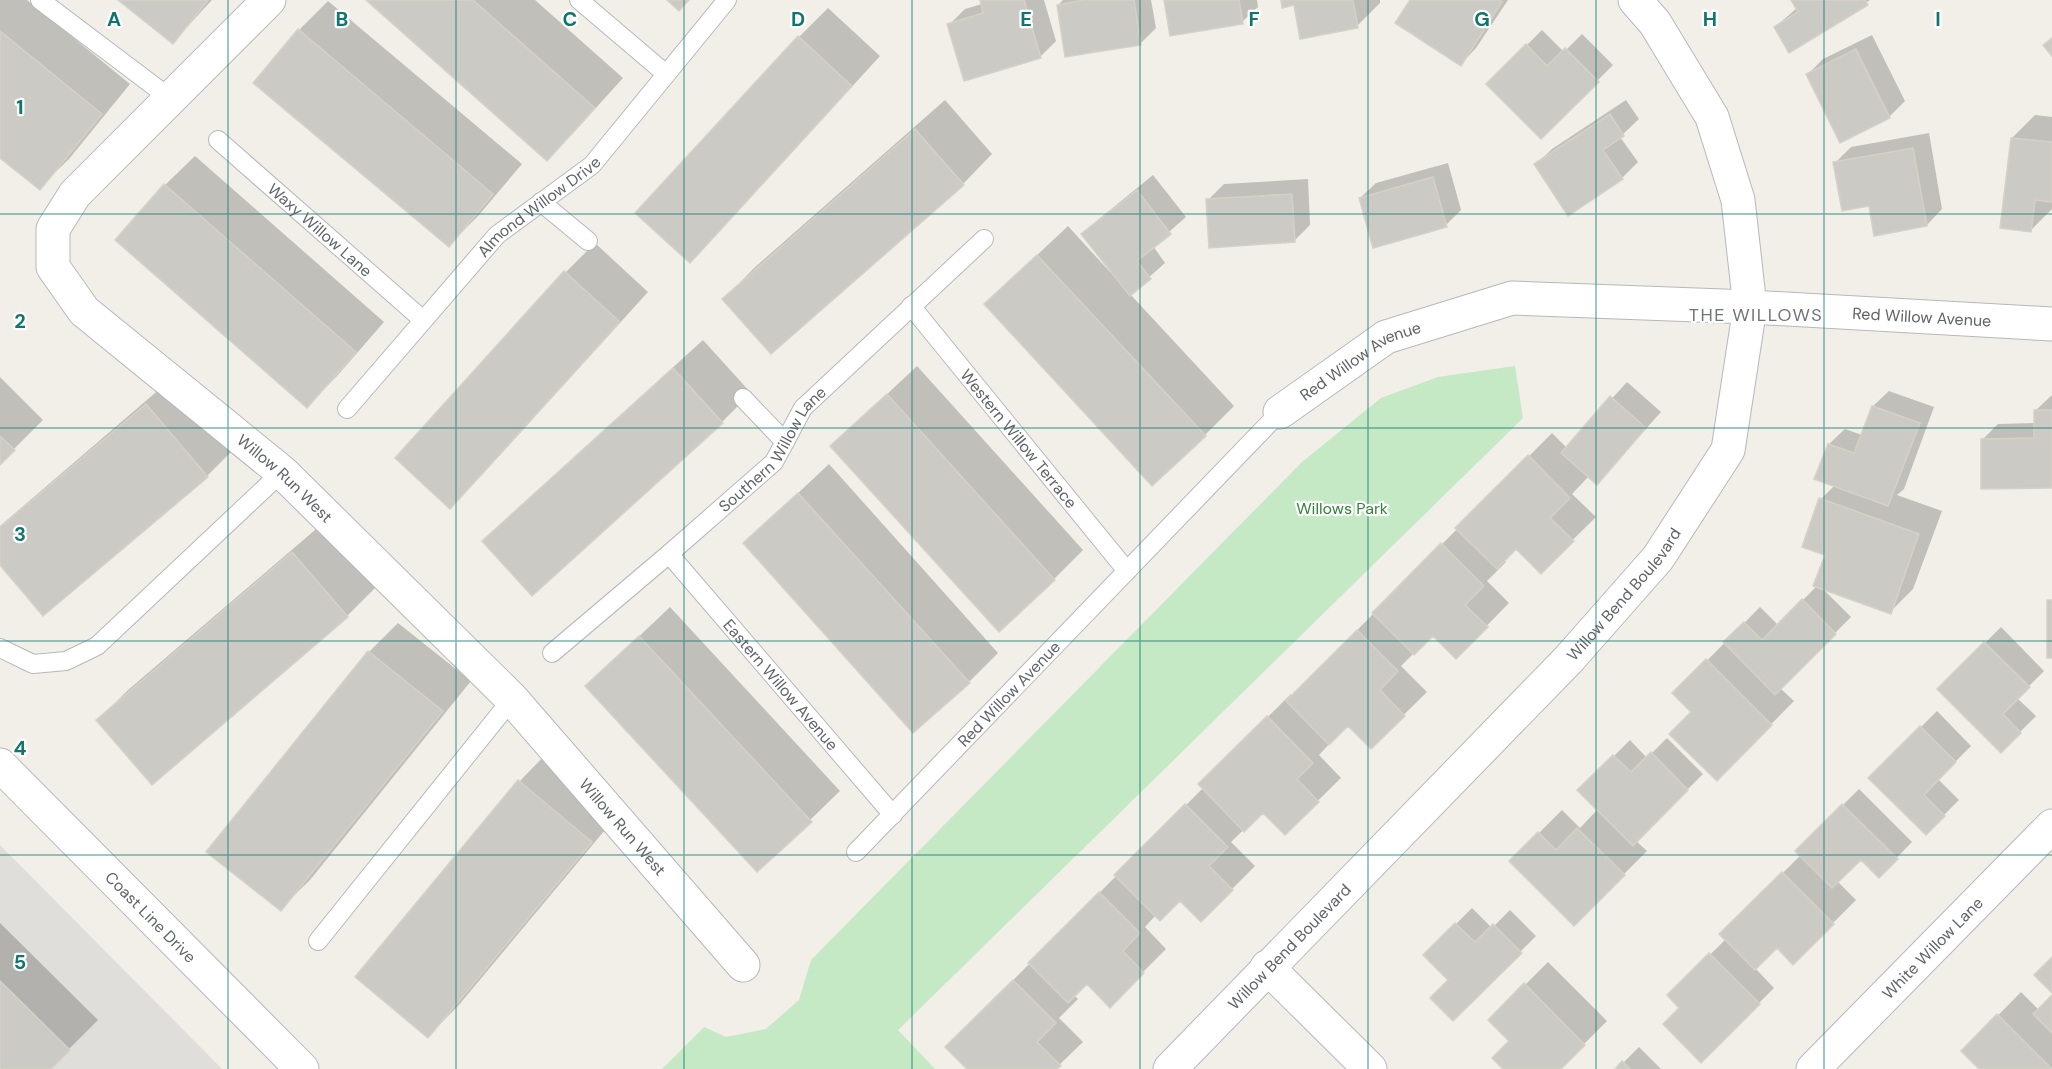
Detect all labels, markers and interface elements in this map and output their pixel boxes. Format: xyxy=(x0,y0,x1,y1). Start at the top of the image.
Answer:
text: A xyxy=(107,6,121,32)
text: B xyxy=(336,6,348,32)
text: C xyxy=(563,6,577,32)
text: D xyxy=(791,6,805,32)
text: E xyxy=(1020,6,1032,32)
text: F xyxy=(1248,6,1260,32)
text: G xyxy=(1474,6,1490,32)
text: H xyxy=(1703,6,1717,32)
text: I xyxy=(1935,6,1941,32)
text: 1 xyxy=(16,94,24,120)
street label: Almond Willow Drive xyxy=(472,152,605,261)
street label: Waxy Willow Lane xyxy=(264,178,377,281)
street label: Red Willow Avenue xyxy=(1852,302,1992,331)
district label: THE WILLOWS xyxy=(1689,303,1823,327)
text: 2 xyxy=(14,308,26,334)
street label: Red Willow Avenue xyxy=(1296,316,1423,405)
street label: Western Willow Terrace xyxy=(956,365,1082,512)
street label: Southern Willow Lane xyxy=(714,381,830,516)
street label: Willow Run West xyxy=(233,429,337,527)
park label: Willows Park xyxy=(1296,498,1388,519)
text: 3 xyxy=(14,521,26,547)
street label: Willow Bend Boulevard xyxy=(1562,524,1685,665)
street label: Eastern Willow Avenue xyxy=(719,614,843,755)
street label: Red Willow Avenue xyxy=(953,636,1064,751)
text: 4 xyxy=(14,735,27,761)
street label: Willow Run West xyxy=(575,774,671,880)
street label: Coast Line Drive xyxy=(101,867,201,967)
street label: Willow Bend Boulevard xyxy=(1223,879,1355,1014)
street label: White Willow Lane xyxy=(1877,892,1987,1003)
text: 5 xyxy=(14,949,26,975)

